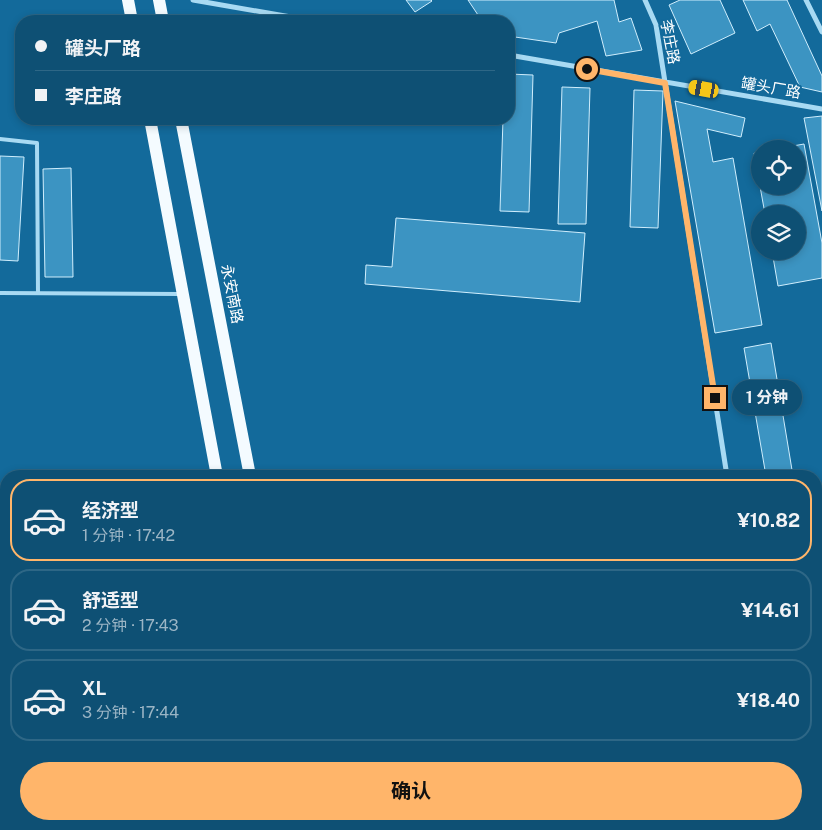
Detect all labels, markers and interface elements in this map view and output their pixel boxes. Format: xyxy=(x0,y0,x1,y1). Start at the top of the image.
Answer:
street label: 李庄路 xyxy=(658,18,683,66)
text: 罐头厂路 xyxy=(65,37,141,59)
route start xyxy=(576,58,598,80)
street label: 罐头厂路 xyxy=(740,74,802,101)
car xyxy=(687,79,720,99)
text: 李庄路 xyxy=(65,85,122,107)
map controls xyxy=(751,140,806,260)
button: locate xyxy=(751,140,806,195)
button: layers xyxy=(751,205,806,260)
street label: 永安南路 xyxy=(218,263,247,325)
callout: 1 分钟 xyxy=(732,380,802,416)
route end xyxy=(704,387,726,409)
text: 1 分钟 xyxy=(746,388,788,407)
icon: car xyxy=(22,498,67,543)
text: 经济型 xyxy=(82,499,139,521)
text: ¥10.82 xyxy=(737,509,800,531)
text: 1 分钟 · 17:42 xyxy=(82,526,175,545)
icon: car xyxy=(22,588,67,633)
text: 舒适型 xyxy=(82,589,139,611)
text: ¥14.61 xyxy=(741,599,800,621)
text: 2 分钟 · 17:43 xyxy=(82,616,179,635)
text: XL xyxy=(82,677,107,699)
icon: car xyxy=(22,678,67,723)
text: ¥18.40 xyxy=(737,689,800,711)
text: 3 分钟 · 17:44 xyxy=(82,703,179,722)
button: 确认 xyxy=(20,762,802,820)

